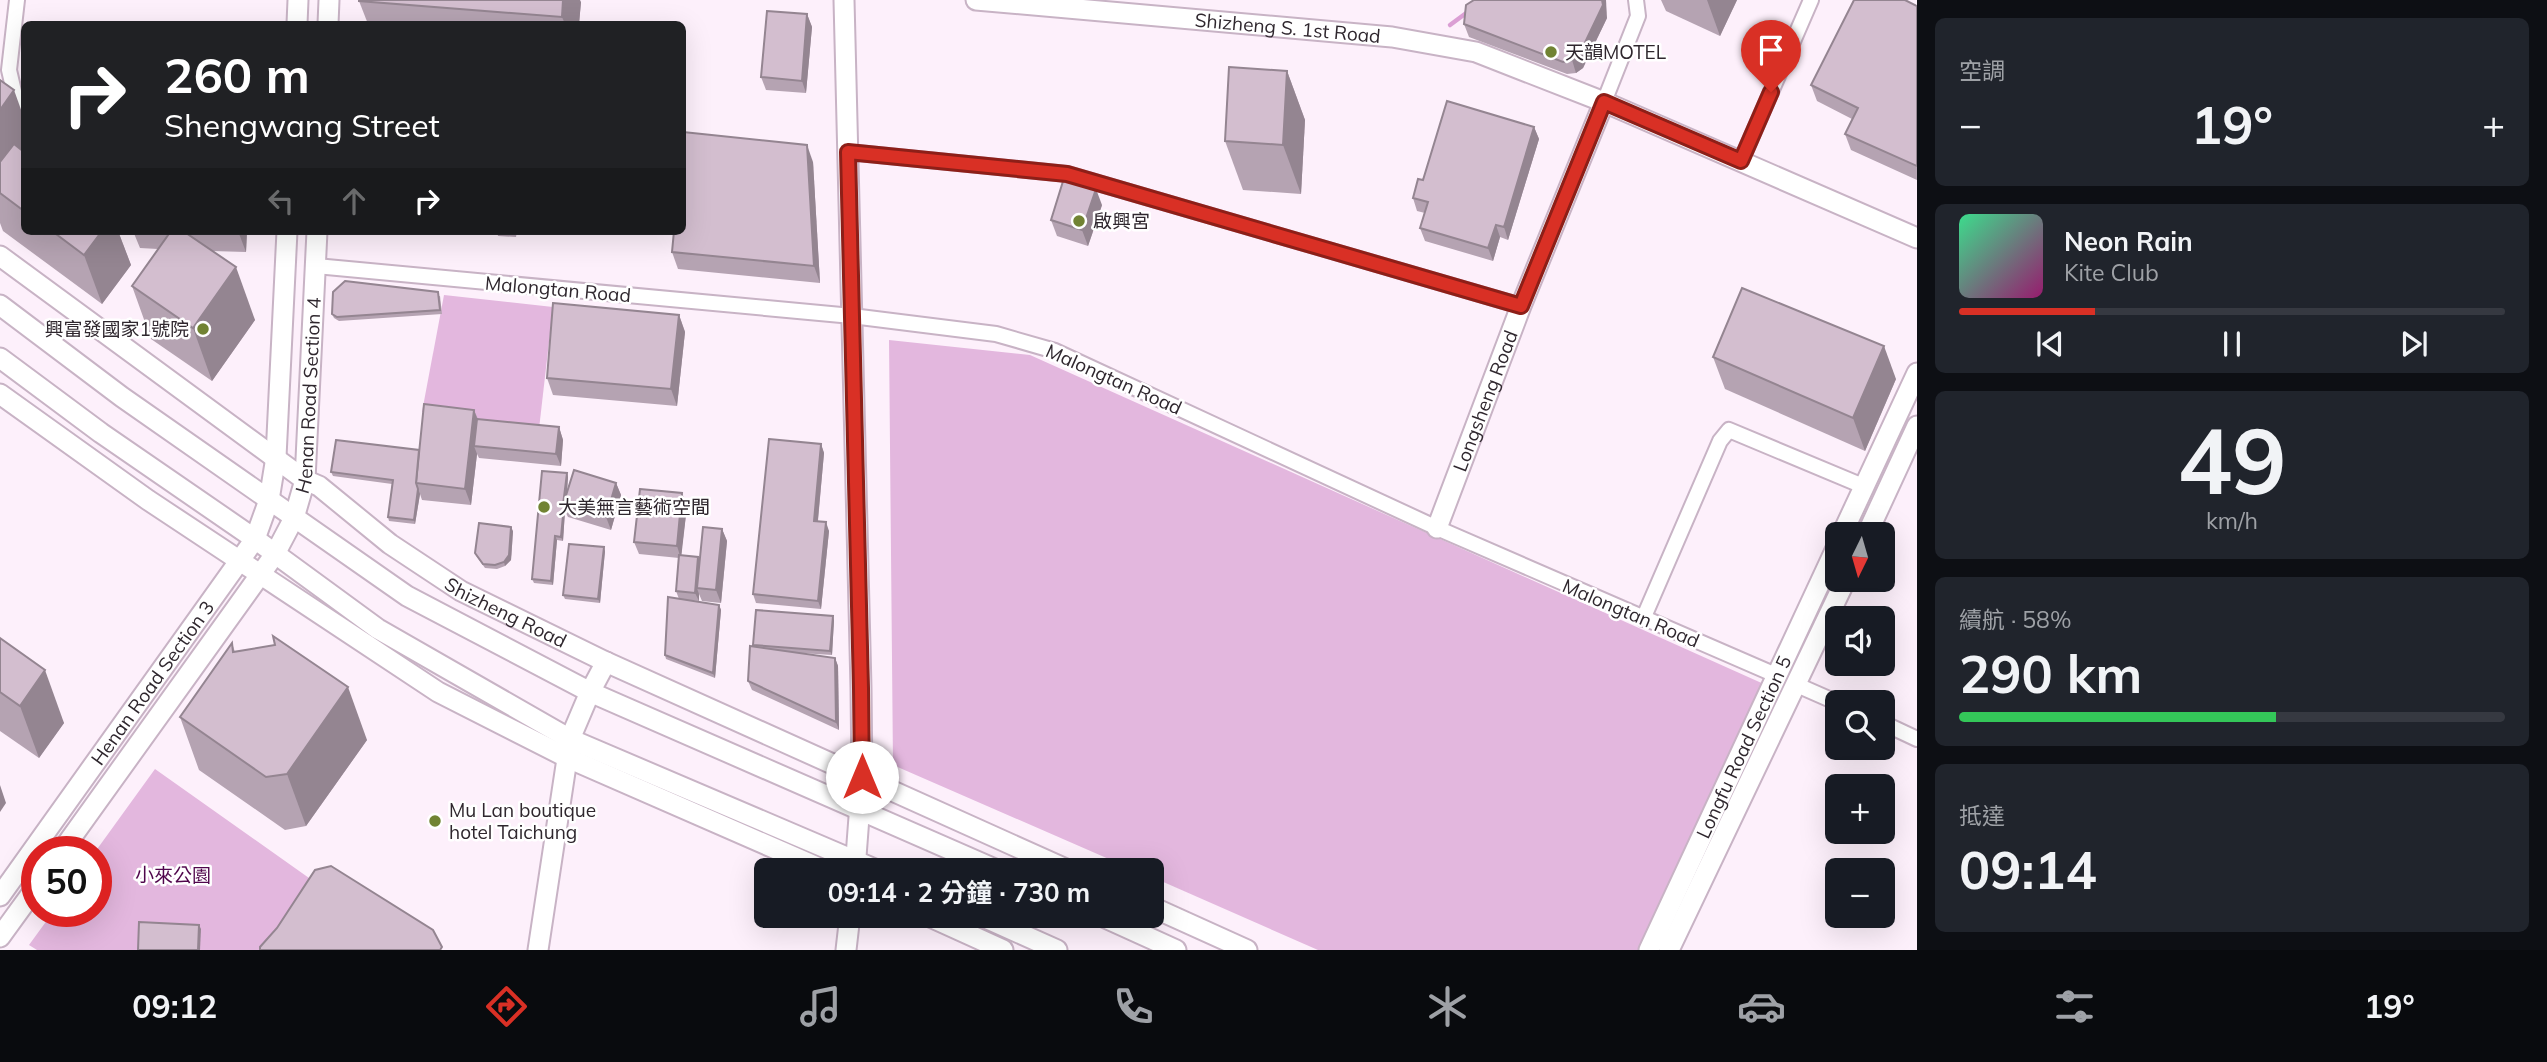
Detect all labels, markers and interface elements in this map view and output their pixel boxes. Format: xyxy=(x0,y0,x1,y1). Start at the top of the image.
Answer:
street label: Shizheng S. 1st Road xyxy=(1194,8,1382,48)
pin xyxy=(1741,20,1801,92)
icon: arrive xyxy=(1752,31,1790,69)
place label: 天韻MOTEL xyxy=(1565,40,1667,64)
text: 260 m xyxy=(164,44,310,105)
marker: 天韻MOTEL xyxy=(1543,44,1559,60)
icon: right xyxy=(49,49,140,140)
text: 空調 xyxy=(1959,56,2005,85)
text: 19° xyxy=(2191,92,2273,157)
text: − xyxy=(1959,100,1982,148)
text: + xyxy=(2482,100,2505,148)
text: Shengwang Street xyxy=(164,105,440,145)
icon: left xyxy=(262,182,300,220)
icon: ahead xyxy=(335,182,373,220)
icon: right xyxy=(408,182,446,220)
place label: 啟興宮 xyxy=(1093,209,1150,233)
marker: 啟興宮 xyxy=(1071,213,1087,229)
text: Neon Rain xyxy=(2064,225,2193,258)
text: Kite Club xyxy=(2064,258,2159,287)
street label: Malongtan Road xyxy=(484,271,632,307)
street label: Henan Road Section 4 xyxy=(290,297,326,496)
place label: 興富發國家1號院 xyxy=(45,317,189,341)
marker: 興富發國家1號院 xyxy=(195,321,211,337)
icon: previous xyxy=(2031,325,2069,363)
icon: pause xyxy=(2213,325,2251,363)
icon: next xyxy=(2395,325,2433,363)
street label: Longsheng Road xyxy=(1448,327,1523,475)
street label: Malongtan Road xyxy=(1042,338,1186,420)
text: 49 xyxy=(2177,403,2287,517)
place label: 大美無言藝術空間 xyxy=(558,495,710,519)
marker: 大美無言藝術空間 xyxy=(536,499,552,515)
text: km/h xyxy=(2206,506,2258,535)
north arrow xyxy=(1825,522,1895,592)
map controls xyxy=(1825,522,1895,928)
street label: Shizheng Road xyxy=(440,572,571,653)
street label: Malongtan Road xyxy=(1559,573,1703,653)
street label: Henan Road Section 3 xyxy=(85,596,219,770)
text: 續航 · 58% xyxy=(1959,605,2071,634)
button: sound xyxy=(1825,606,1895,676)
text: 290 km xyxy=(1959,641,2142,706)
street label: Longfu Road Section 5 xyxy=(1691,652,1796,842)
button: search xyxy=(1825,690,1895,760)
position arrow xyxy=(825,740,899,814)
button: + xyxy=(1825,774,1895,844)
place label: Mu Lan boutique hotel Taichung xyxy=(449,798,596,844)
text: 抵達 xyxy=(1959,801,2005,830)
marker: Mu Lan boutique hotel Taichung xyxy=(427,813,443,829)
speed limit sign: 50 xyxy=(21,836,112,927)
text: 09:14 xyxy=(1959,837,2097,902)
button: − xyxy=(1825,858,1895,928)
park label: 小來公園 xyxy=(135,863,211,887)
text: 09:14 · 2 分鐘 · 730 m xyxy=(828,876,1090,909)
icon: directions xyxy=(482,982,531,1031)
icon: music xyxy=(796,982,845,1031)
icon: phone xyxy=(1109,982,1158,1031)
icon: climate xyxy=(1423,982,1472,1031)
icon: car xyxy=(1737,982,1786,1031)
icon: filters xyxy=(2050,982,2099,1031)
text: 09:12 xyxy=(132,986,217,1026)
text: 19° xyxy=(2364,986,2415,1026)

